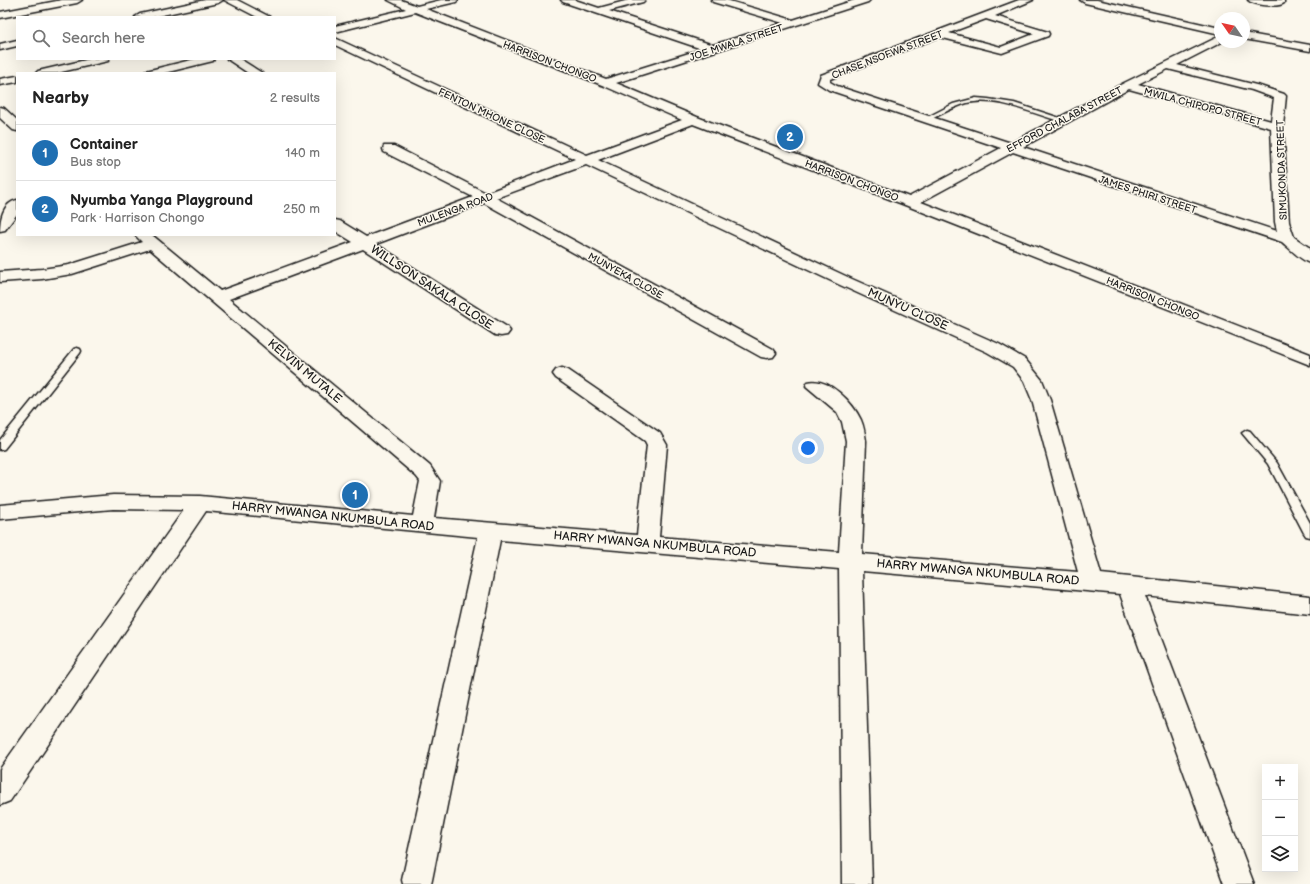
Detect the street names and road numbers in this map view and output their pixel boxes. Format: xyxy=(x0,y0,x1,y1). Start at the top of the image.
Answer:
street label: JOE MWALA STREET xyxy=(688,22,785,64)
street label: CHASE NSOFWA STREET xyxy=(830,28,945,82)
street label: HARRISON CHONGO xyxy=(501,39,599,85)
street label: EFFORD CHALABA STREET xyxy=(1005,84,1124,156)
street label: MWILA CHIPOPO STREET xyxy=(1143,85,1263,128)
street label: FENTON MHONE CLOSE xyxy=(436,86,547,146)
street label: SIMUKONDA STREET xyxy=(1274,120,1290,220)
street label: HARRISON CHONGO xyxy=(803,158,901,204)
street label: JAMES PHIRI STREET xyxy=(1097,173,1198,216)
street label: MULENGA ROAD xyxy=(416,191,495,229)
street label: WILLSON SAKALA CLOSE xyxy=(368,242,496,333)
street label: MUNYEKA CLOSE xyxy=(586,250,665,302)
street label: HARRISON CHONGO xyxy=(1104,275,1201,323)
street label: MUNYU CLOSE xyxy=(865,285,950,334)
street label: KELVIN MUTALE xyxy=(265,336,345,407)
street label: HARRY MWANGA NKUMBULA ROAD xyxy=(231,498,435,535)
street label: HARRY MWANGA NKUMBULA ROAD xyxy=(553,528,757,561)
street label: HARRY MWANGA NKUMBULA ROAD xyxy=(876,556,1080,589)

